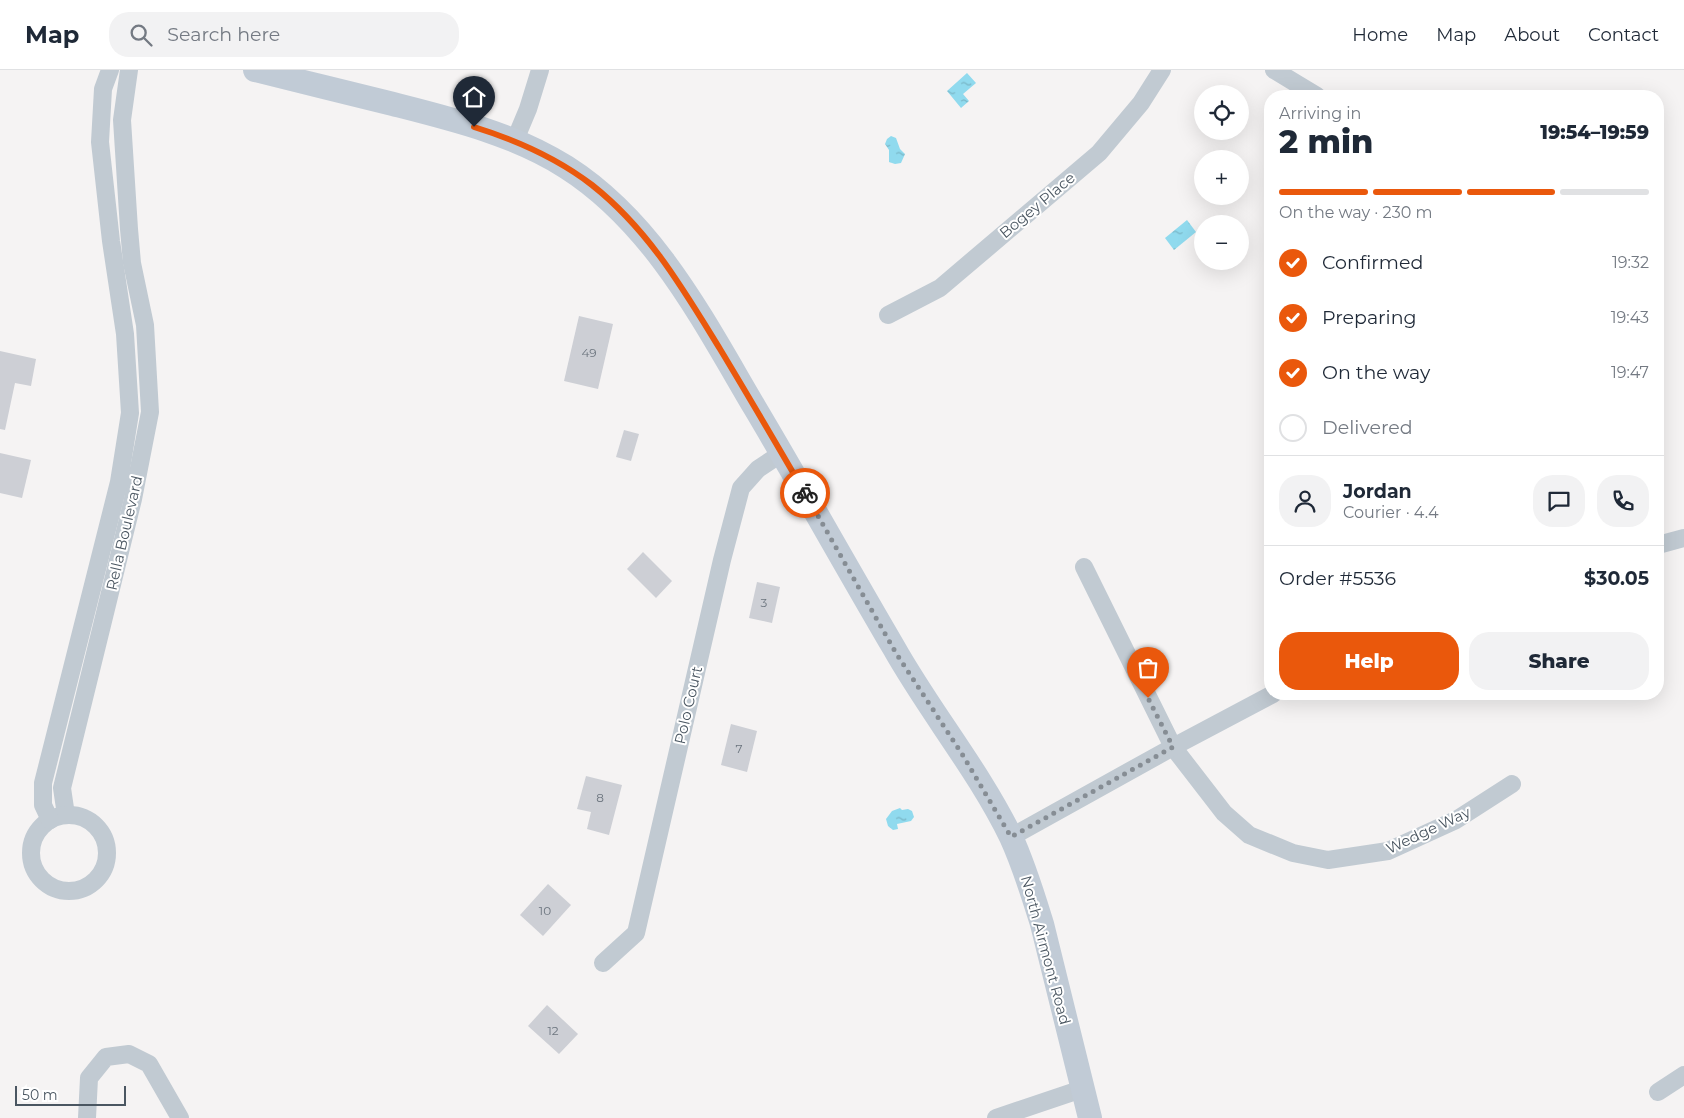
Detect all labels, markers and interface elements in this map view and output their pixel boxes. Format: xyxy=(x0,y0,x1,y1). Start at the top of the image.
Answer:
search box xyxy=(109,12,459,57)
text: Map xyxy=(25,20,79,49)
icon: search xyxy=(127,21,155,49)
text: Search here xyxy=(167,23,280,46)
text: Home xyxy=(1352,24,1408,46)
text: Map xyxy=(1436,24,1476,46)
text: About xyxy=(1504,24,1560,46)
text: Contact xyxy=(1588,24,1659,46)
pin xyxy=(453,76,495,127)
icon: home xyxy=(460,83,488,111)
map controls xyxy=(1194,85,1249,270)
button: locate xyxy=(1194,85,1249,140)
text: Arriving in xyxy=(1279,104,1361,123)
text: 19:54–19:59 xyxy=(1540,121,1649,144)
text: 2 min xyxy=(1279,122,1373,161)
button: + xyxy=(1194,150,1249,205)
street label: Bogey Place xyxy=(995,168,1079,242)
text: On the way · 230 m xyxy=(1279,203,1432,222)
button: − xyxy=(1194,215,1249,270)
icon: check xyxy=(1279,249,1307,277)
text: Confirmed xyxy=(1322,251,1423,274)
text: 19:32 xyxy=(1612,253,1649,272)
icon: check xyxy=(1279,304,1307,332)
text: Preparing xyxy=(1322,306,1417,329)
text: 19:43 xyxy=(1611,308,1649,327)
house number: 49 xyxy=(581,345,597,360)
icon: check xyxy=(1279,359,1307,387)
text: On the way xyxy=(1322,361,1430,384)
text: 19:47 xyxy=(1611,363,1649,382)
text: Delivered xyxy=(1322,416,1413,439)
courier xyxy=(780,468,830,518)
street label: Rella Boulevard xyxy=(102,474,146,592)
button: person xyxy=(1279,475,1331,527)
button: chat xyxy=(1533,475,1585,527)
button: phone xyxy=(1597,475,1649,527)
icon: bike xyxy=(791,479,819,507)
text: Jordan xyxy=(1343,480,1412,503)
text: Courier · 4.4 xyxy=(1343,503,1439,522)
text: Order #5536 xyxy=(1279,567,1396,590)
text: $30.05 xyxy=(1584,567,1649,590)
house number: 3 xyxy=(761,595,768,610)
button: Help xyxy=(1279,632,1459,690)
button: Share xyxy=(1469,632,1649,690)
pin xyxy=(1127,647,1169,698)
icon: bag xyxy=(1134,654,1162,682)
street label: Polo Court xyxy=(670,664,706,746)
house number: 7 xyxy=(735,741,743,756)
house number: 8 xyxy=(596,790,604,805)
street label: Wedge Way xyxy=(1383,802,1474,858)
street label: North Airmont Road xyxy=(1017,873,1075,1027)
house number: 10 xyxy=(539,903,551,918)
house number: 12 xyxy=(547,1023,559,1038)
scale bar xyxy=(15,1083,126,1106)
text: 50 m xyxy=(22,1086,58,1104)

